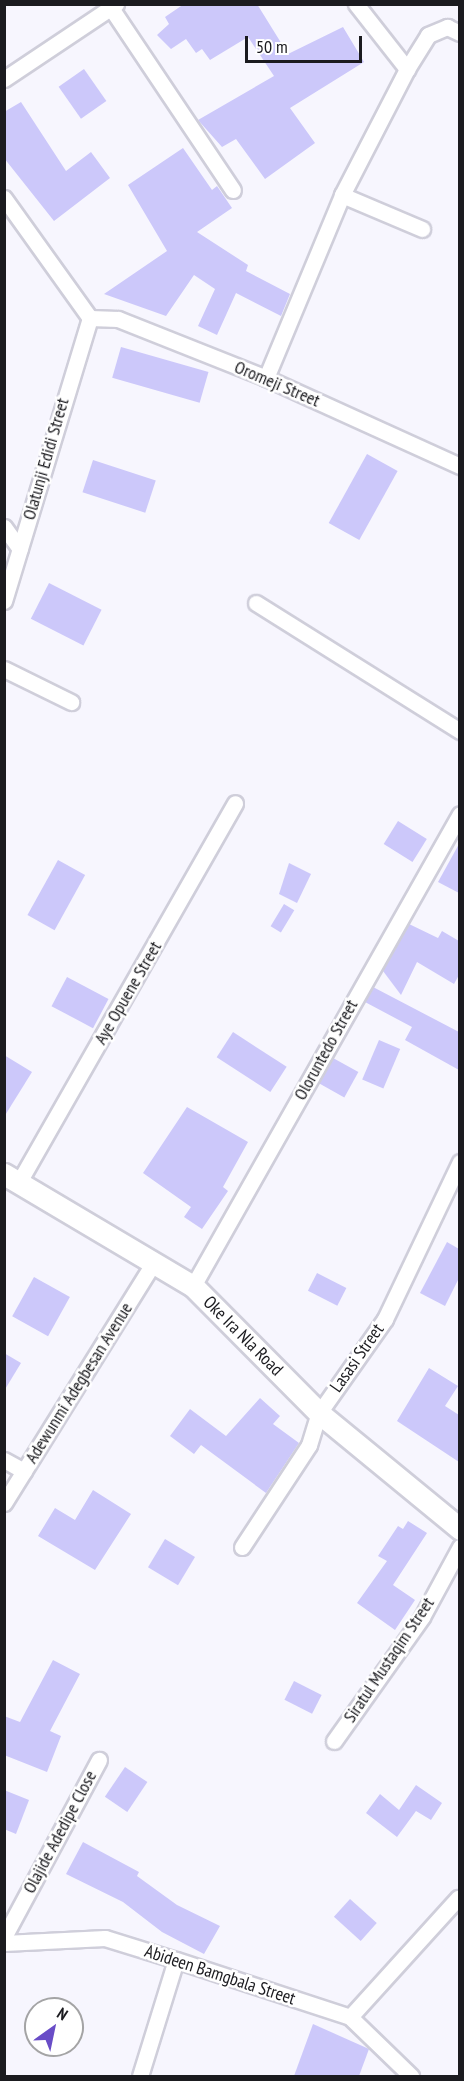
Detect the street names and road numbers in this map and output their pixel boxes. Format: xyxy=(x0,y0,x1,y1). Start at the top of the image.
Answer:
street label: Oromeji Street xyxy=(231,356,323,412)
street label: Olatunji Edidi Street xyxy=(18,396,74,522)
street label: Aye Opuene Street xyxy=(90,938,166,1048)
street label: Oloruntedo Street xyxy=(290,996,362,1104)
street label: Oke Ira Nla Road xyxy=(199,1292,287,1380)
street label: Adewunmi Adegbesan Avenue xyxy=(20,1298,138,1468)
street label: Lasasi Street xyxy=(326,1320,388,1396)
street label: Siratul Mustaqim Street xyxy=(339,1593,439,1727)
street label: Olajide Adedipe Close xyxy=(18,1767,102,1897)
street label: Abideen Bamgbala Street xyxy=(142,1940,298,2010)

